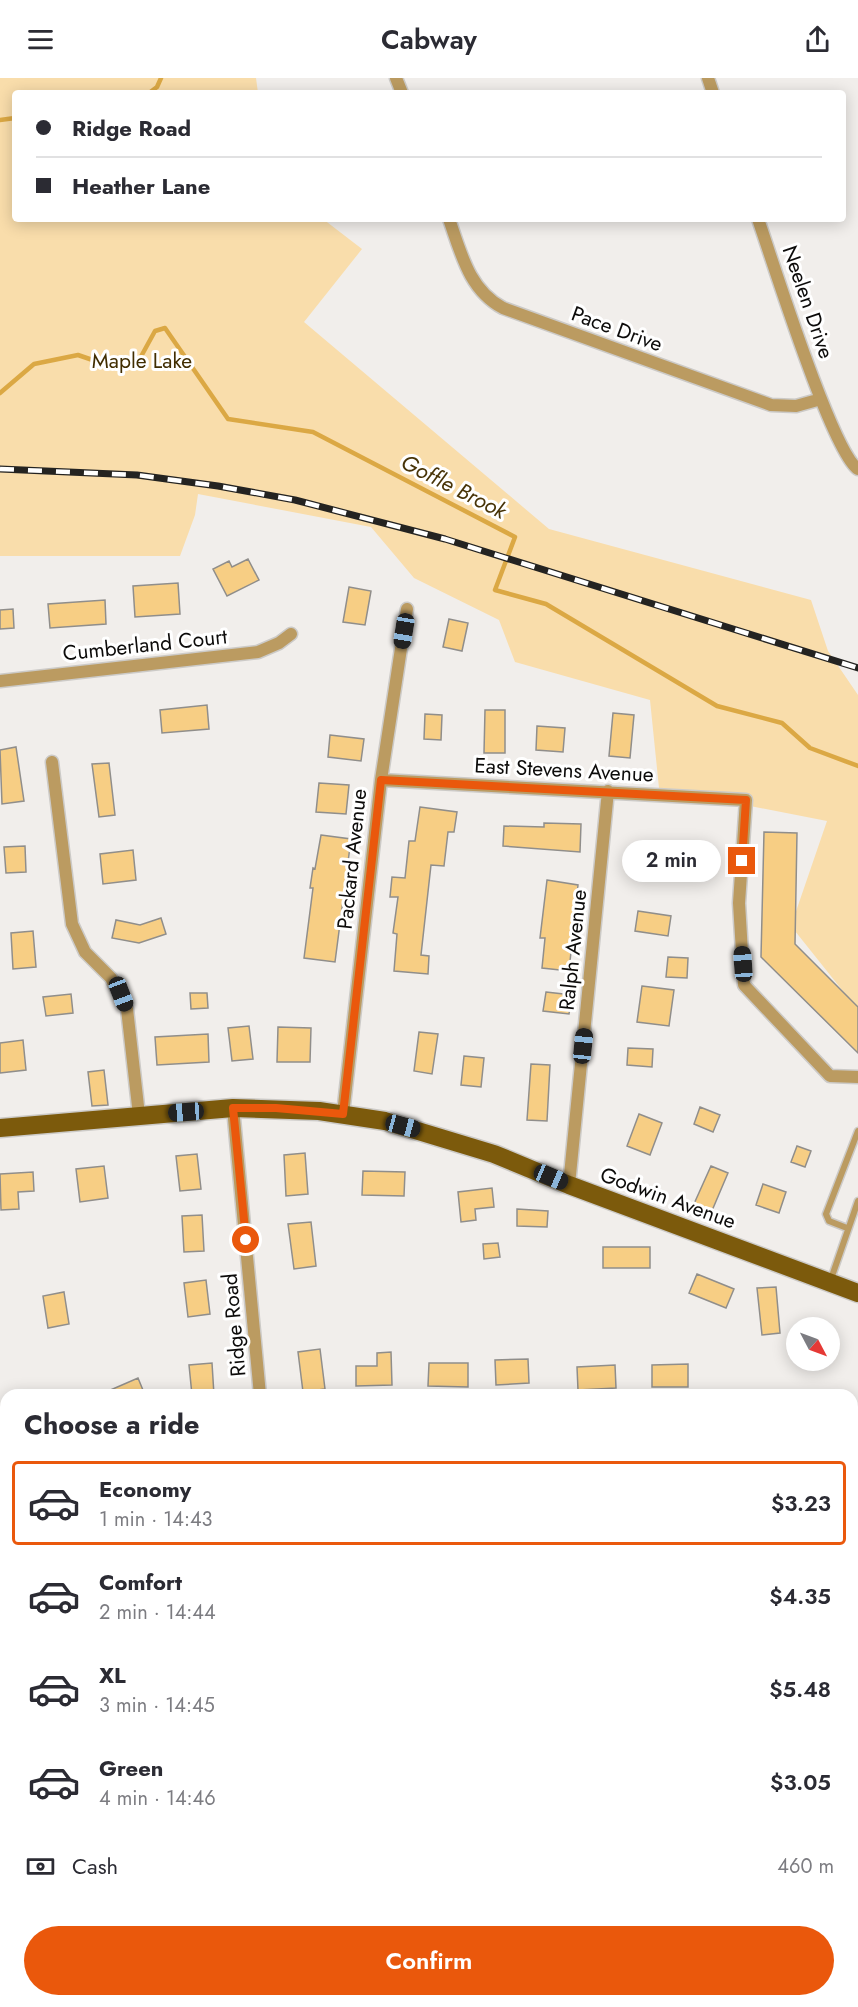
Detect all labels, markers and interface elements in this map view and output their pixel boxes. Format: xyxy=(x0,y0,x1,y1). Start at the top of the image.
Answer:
text: Cabway xyxy=(381,20,477,59)
icon: menu xyxy=(24,23,57,56)
icon: share xyxy=(801,23,834,56)
text: Ridge Road xyxy=(72,112,191,144)
text: Heather Lane xyxy=(72,170,210,202)
street label: Neelen Drive xyxy=(775,242,841,363)
street label: Pace Drive xyxy=(567,299,667,359)
park label: Maple Lake xyxy=(92,346,192,376)
water label: Goffle Brook xyxy=(396,446,514,527)
car xyxy=(392,612,416,650)
street label: Cumberland Court xyxy=(61,621,229,669)
street label: East Stevens Avenue xyxy=(474,750,655,790)
street label: Packard Avenue xyxy=(330,787,374,931)
callout: 2 min xyxy=(622,840,721,882)
text: 2 min xyxy=(646,846,697,875)
route end xyxy=(728,847,755,874)
street label: Ralph Avenue xyxy=(552,888,594,1012)
car xyxy=(733,945,753,983)
car xyxy=(106,974,136,1014)
car xyxy=(572,1027,594,1065)
car xyxy=(167,1102,205,1122)
car xyxy=(383,1113,423,1139)
street label: Godwin Avenue xyxy=(596,1160,740,1236)
car xyxy=(531,1162,571,1192)
route start xyxy=(232,1226,259,1253)
street label: Ridge Road xyxy=(215,1272,253,1378)
north arrow xyxy=(786,1317,840,1371)
map controls xyxy=(786,1317,840,1371)
text: Choose a ride xyxy=(24,1405,199,1444)
text: Economy xyxy=(99,1473,191,1505)
icon: car xyxy=(27,1476,81,1530)
text: $3.23 xyxy=(771,1487,831,1519)
text: 1 min · 14:43 xyxy=(99,1505,213,1534)
text: Comfort xyxy=(99,1566,182,1598)
icon: car xyxy=(27,1569,81,1623)
text: $4.35 xyxy=(769,1580,831,1612)
text: 2 min · 14:44 xyxy=(99,1598,216,1627)
text: XL xyxy=(99,1659,126,1691)
icon: car xyxy=(27,1662,81,1716)
text: $5.48 xyxy=(769,1673,831,1705)
text: 3 min · 14:45 xyxy=(99,1691,215,1720)
text: Green xyxy=(99,1752,163,1784)
icon: car xyxy=(27,1755,81,1809)
text: $3.05 xyxy=(770,1766,831,1798)
text: 4 min · 14:46 xyxy=(99,1784,216,1813)
icon: cash xyxy=(24,1850,57,1883)
text: Cash xyxy=(72,1850,118,1882)
text: 460 m xyxy=(777,1852,834,1881)
button: Confirm xyxy=(24,1926,834,1995)

